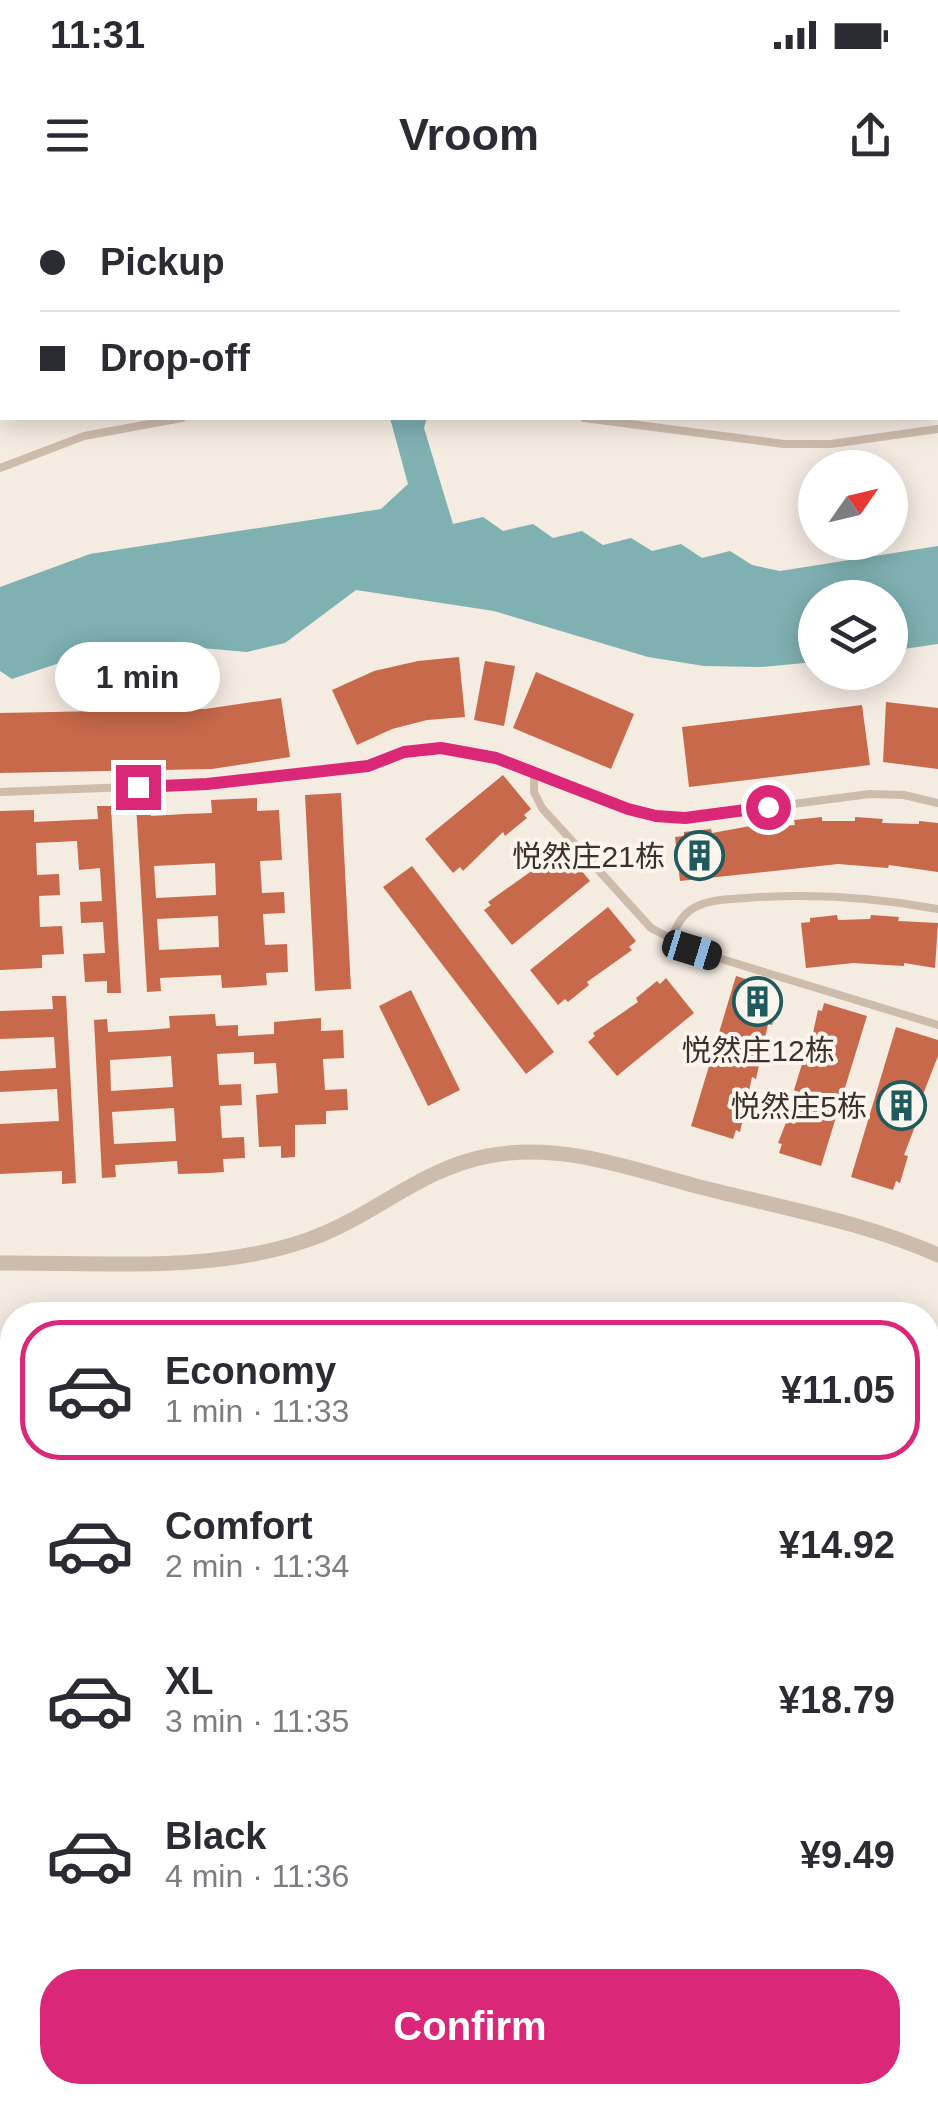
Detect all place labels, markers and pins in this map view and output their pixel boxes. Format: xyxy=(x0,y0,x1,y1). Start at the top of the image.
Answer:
building icon: 悦然庄21栋 xyxy=(674,830,726,882)
place label: 悦然庄21栋 xyxy=(512,840,665,873)
building icon: 悦然庄12栋 xyxy=(732,975,784,1027)
place label: 悦然庄12栋 xyxy=(681,1034,835,1067)
building icon: 悦然庄5栋 xyxy=(876,1080,928,1132)
place label: 悦然庄5栋 xyxy=(730,1090,867,1123)

